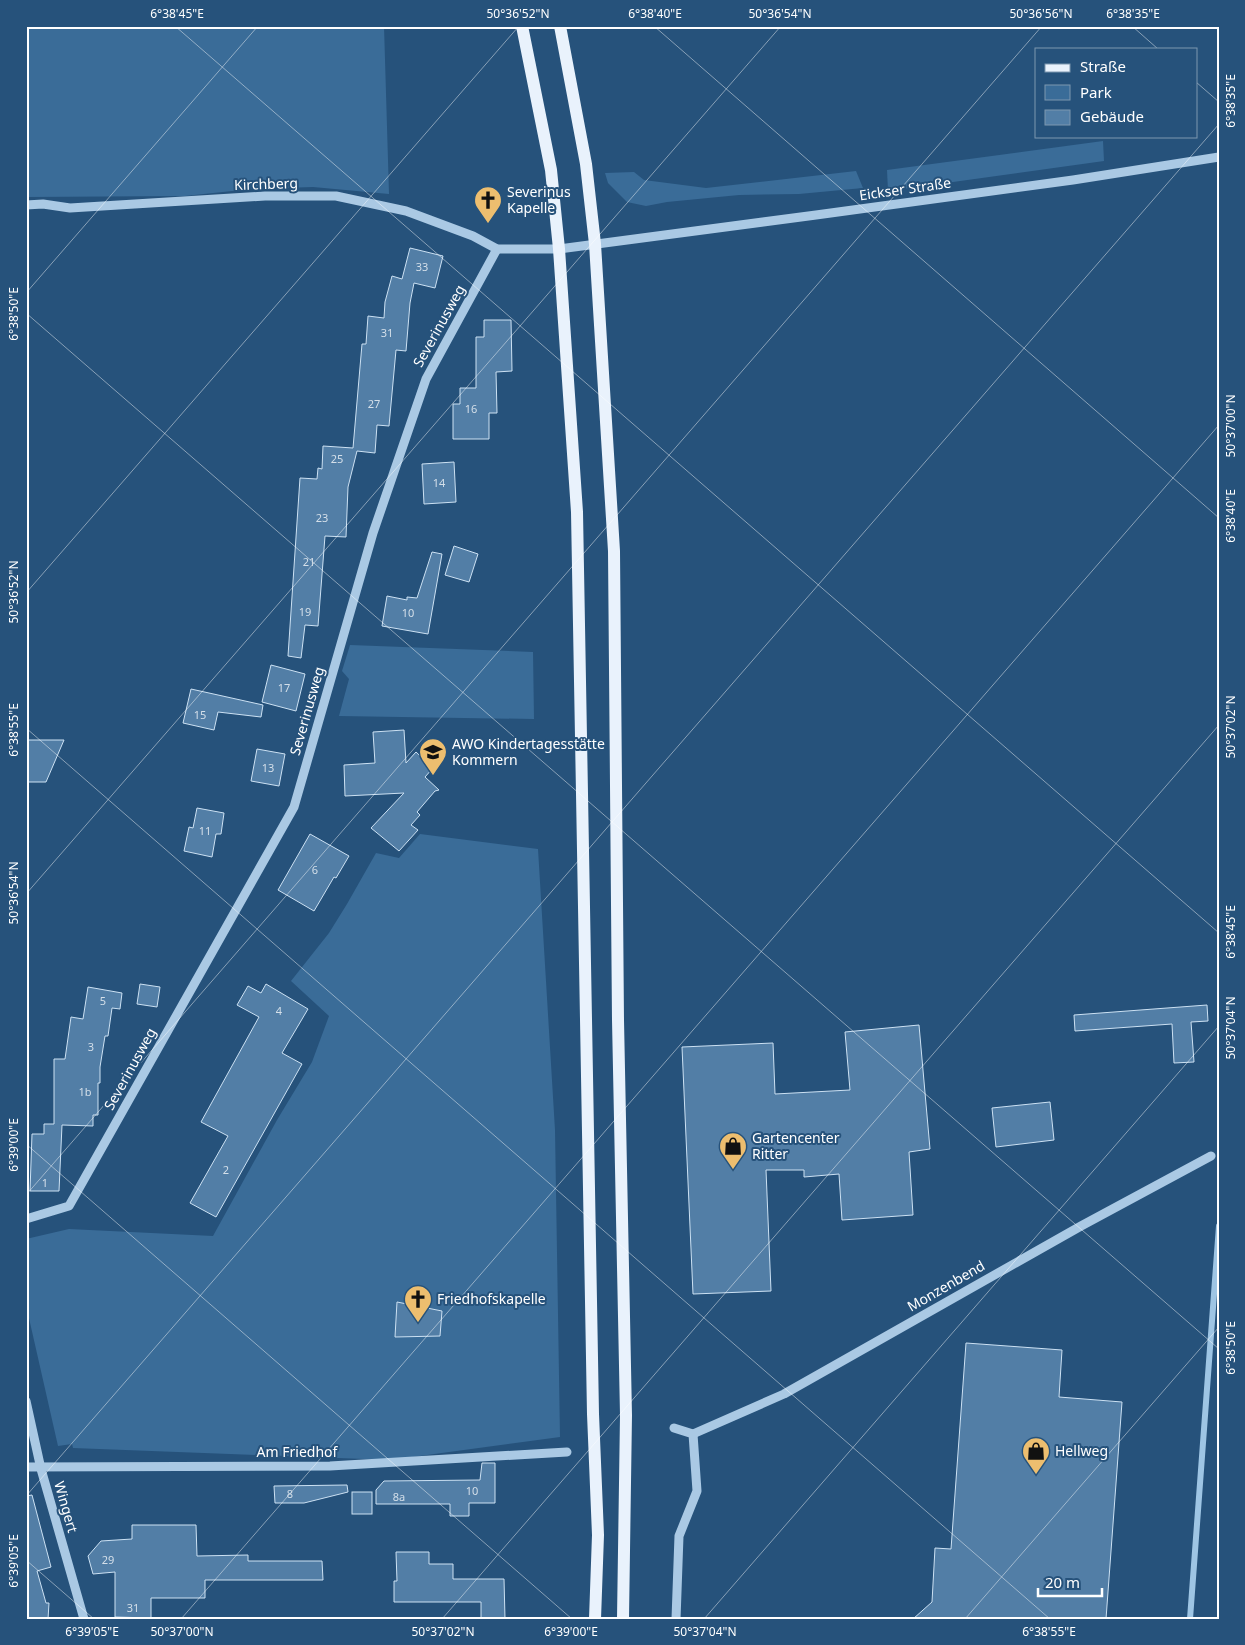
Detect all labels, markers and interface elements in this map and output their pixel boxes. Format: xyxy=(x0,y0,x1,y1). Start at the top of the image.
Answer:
text: 6°38'45"E xyxy=(150,5,204,22)
text: 50°36'52"N xyxy=(486,5,550,22)
text: 6°38'40"E xyxy=(628,5,682,22)
text: 50°36'54"N xyxy=(748,5,812,22)
text: 50°36'56"N xyxy=(1009,5,1073,22)
text: 6°38'35"E xyxy=(1106,5,1160,22)
legend xyxy=(1035,48,1198,138)
text: Straße xyxy=(1080,56,1126,76)
text: 6°38'35"E xyxy=(1222,74,1239,128)
text: Park xyxy=(1080,82,1112,102)
text: Gebäude xyxy=(1080,106,1144,126)
street label: Kirchberg xyxy=(234,173,298,194)
street label: Eickser Straße xyxy=(858,173,952,204)
place label: Severinus Kapelle xyxy=(507,182,571,217)
church icon: Severinus Kapelle xyxy=(473,185,503,224)
house number: 33 xyxy=(416,259,428,274)
street label: Severinusweg xyxy=(408,281,469,370)
text: 6°38'50"E xyxy=(5,287,22,341)
house number: 31 xyxy=(381,325,393,340)
text: 50°37'00"N xyxy=(1222,394,1239,458)
house number: 27 xyxy=(368,396,380,411)
house number: 16 xyxy=(465,401,477,416)
house number: 25 xyxy=(331,451,343,466)
house number: 14 xyxy=(433,475,446,490)
text: 6°38'40"E xyxy=(1222,489,1239,543)
house number: 23 xyxy=(316,510,328,525)
house number: 21 xyxy=(303,554,315,569)
text: 50°36'52"N xyxy=(5,560,22,624)
house number: 19 xyxy=(299,604,311,619)
house number: 10 xyxy=(402,605,414,620)
street label: Severinusweg xyxy=(285,664,328,757)
house number: 17 xyxy=(278,680,290,695)
text: 50°37'02"N xyxy=(1222,695,1239,759)
text: 6°38'55"E xyxy=(5,703,22,757)
house number: 15 xyxy=(194,707,206,722)
place label: AWO Kindertagesstätte Kommern xyxy=(452,734,605,769)
school or university icon: AWO Kindertagesstätte Kommern xyxy=(418,737,448,776)
house number: 13 xyxy=(262,760,274,775)
house number: 11 xyxy=(199,823,211,838)
text: 50°36'54"N xyxy=(5,861,22,925)
house number: 6 xyxy=(312,862,318,877)
text: 6°38'45"E xyxy=(1222,905,1239,959)
house number: 5 xyxy=(100,993,106,1008)
text: 50°37'04"N xyxy=(1222,996,1239,1060)
house number: 4 xyxy=(276,1003,283,1018)
street label: Severinusweg xyxy=(99,1024,160,1113)
house number: 3 xyxy=(88,1039,94,1054)
house number: 1b xyxy=(78,1084,92,1099)
text: 6°39'00"E xyxy=(5,1118,22,1172)
place label: Gartencenter Ritter xyxy=(752,1128,840,1163)
shop icon: Gartencenter Ritter xyxy=(718,1131,748,1170)
house number: 2 xyxy=(223,1162,229,1177)
house number: 1 xyxy=(42,1175,48,1190)
street label: Monzenbend xyxy=(903,1256,988,1315)
church icon: Friedhofskapelle xyxy=(403,1284,433,1323)
place label: Friedhofskapelle xyxy=(437,1289,546,1308)
text: 6°38'50"E xyxy=(1222,1321,1239,1375)
shop icon: Hellweg xyxy=(1021,1436,1051,1475)
place label: Hellweg xyxy=(1055,1441,1108,1460)
street label: Am Friedhof xyxy=(257,1442,339,1461)
street label: Wingert xyxy=(50,1479,83,1535)
house number: 10 xyxy=(466,1483,478,1498)
house number: 8 xyxy=(287,1486,293,1501)
house number: 8a xyxy=(393,1489,405,1504)
text: 6°39'05"E xyxy=(5,1534,22,1588)
house number: 29 xyxy=(102,1552,114,1567)
scale bar xyxy=(1038,1565,1101,1597)
text: 20 m xyxy=(1045,1572,1080,1592)
house number: 31 xyxy=(127,1600,139,1615)
text: 6°39'05"E xyxy=(65,1623,119,1640)
text: 50°37'00"N xyxy=(150,1623,214,1640)
text: 50°37'02"N xyxy=(411,1623,475,1640)
text: 6°39'00"E xyxy=(544,1623,598,1640)
text: 50°37'04"N xyxy=(673,1623,737,1640)
text: 6°38'55"E xyxy=(1022,1623,1076,1640)

